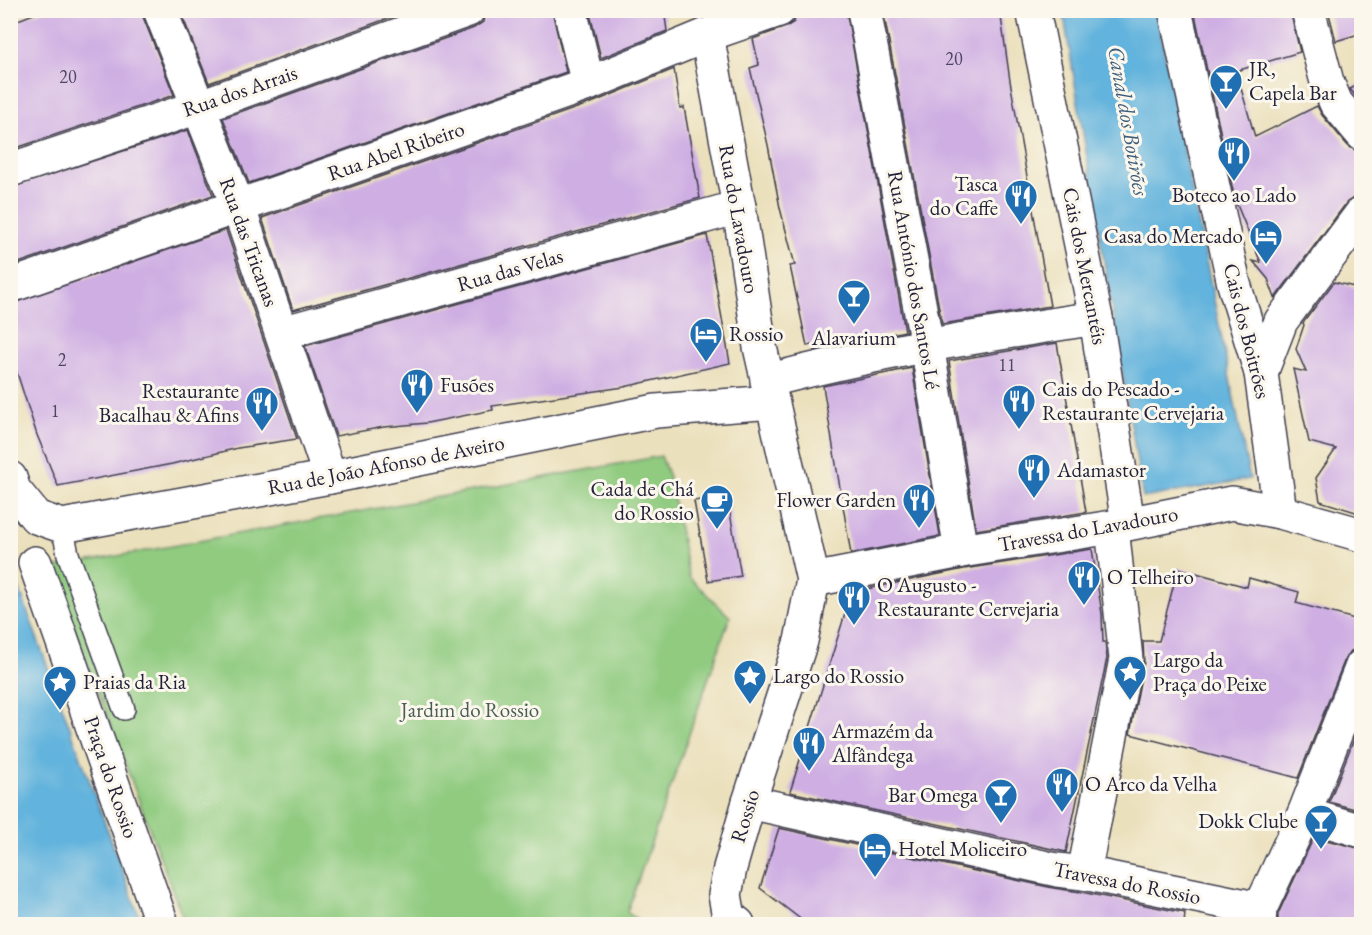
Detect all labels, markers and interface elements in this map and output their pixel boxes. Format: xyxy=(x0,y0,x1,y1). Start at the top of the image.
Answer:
water label: Canal dos Botirões xyxy=(1101,44,1156,199)
house number: 20 xyxy=(945,47,963,70)
place label: JR, Capela Bar xyxy=(1247,55,1337,106)
street label: Rua dos Arrais xyxy=(179,58,301,123)
bar icon: JR, Capela Bar xyxy=(1208,63,1244,110)
house number: 20 xyxy=(59,65,77,88)
street label: Rua Abel Ribeiro xyxy=(324,114,468,187)
restaurant icon: Boteco ao Lado xyxy=(1216,135,1252,182)
street label: Rua do Lavadouro xyxy=(713,142,766,296)
street label: Rua António dos Santos Lé xyxy=(882,168,947,391)
place label: Tasca do Caffe xyxy=(930,170,999,221)
street label: Rua das Tricanas xyxy=(214,173,285,310)
restaurant icon: Tasca do Caffe xyxy=(1003,178,1039,225)
place label: Boteco ao Lado xyxy=(1172,181,1296,208)
street label: Cais dos Mercantéis xyxy=(1057,185,1114,347)
hotel icon: Casa do Mercado xyxy=(1248,218,1284,265)
place label: Casa do Mercado xyxy=(1104,222,1243,249)
street label: Rua das Velas xyxy=(454,241,566,298)
street label: Cais dos Boitrões xyxy=(1218,261,1277,401)
bar icon: Alavarium xyxy=(836,278,872,325)
hotel icon: Rossio xyxy=(688,316,724,363)
place label: Rossio xyxy=(729,320,783,347)
place label: Alavarium xyxy=(811,324,896,351)
house number: 2 xyxy=(58,348,67,371)
house number: 11 xyxy=(998,353,1016,376)
restaurant icon: Fusões xyxy=(399,367,435,414)
place label: Fusões xyxy=(440,371,494,398)
place label: Cais do Pescado - Restaurante Cervejaria xyxy=(1042,375,1225,426)
place label: Restaurante Bacalhau & Afins xyxy=(99,377,239,428)
restaurant icon: Cais do Pescado - Restaurante Cervejaria xyxy=(1001,383,1037,430)
restaurant icon: Restaurante Bacalhau & Afins xyxy=(244,385,280,432)
house number: 1 xyxy=(51,399,59,422)
street label: Rua de João Afonso de Aveiro xyxy=(265,428,507,501)
restaurant icon: Adamastor xyxy=(1016,452,1052,499)
place label: Adamastor xyxy=(1056,456,1146,483)
place label: Cada de Chá do Rossio xyxy=(590,475,695,526)
restaurant icon: Flower Garden xyxy=(901,482,937,529)
cafe icon: Cada de Chá do Rossio xyxy=(699,483,735,530)
place label: Flower Garden xyxy=(776,486,896,513)
street label: Travessa do Lavadouro xyxy=(996,499,1180,558)
restaurant icon: O Telheiro xyxy=(1066,559,1102,606)
place label: O Telheiro xyxy=(1107,563,1194,590)
place label: O Augusto - Restaurante Cervejaria xyxy=(877,571,1060,622)
restaurant icon: O Augusto - Restaurante Cervejaria xyxy=(836,579,872,626)
place label: Largo da Praça do Peixe xyxy=(1153,646,1267,697)
place icon: Largo da Praça do Peixe xyxy=(1112,654,1148,701)
place icon: Largo do Rossio xyxy=(732,658,768,705)
place label: Largo do Rossio xyxy=(773,662,904,689)
place icon: Praias da Ria xyxy=(42,664,78,711)
place label: Praias da Ria xyxy=(83,668,187,695)
park label: Jardim do Rossio xyxy=(399,696,539,723)
street label: Praça do Rossio xyxy=(78,712,145,842)
place label: Armazém da Alfândega xyxy=(831,717,934,768)
restaurant icon: Armazém da Alfândega xyxy=(791,725,827,772)
restaurant icon: O Arco da Velha xyxy=(1044,766,1080,813)
place label: O Arco da Velha xyxy=(1085,770,1218,797)
bar icon: Bar Omega xyxy=(983,777,1019,824)
place label: Bar Omega xyxy=(888,781,979,808)
street label: Rossio xyxy=(724,786,765,846)
bar icon: Dokk Clube xyxy=(1303,803,1339,850)
place label: Dokk Clube xyxy=(1198,807,1298,834)
hotel icon: Hotel Moliceiro xyxy=(857,831,893,878)
place label: Hotel Moliceiro xyxy=(898,835,1027,862)
street label: Travessa do Rossio xyxy=(1051,855,1203,910)

